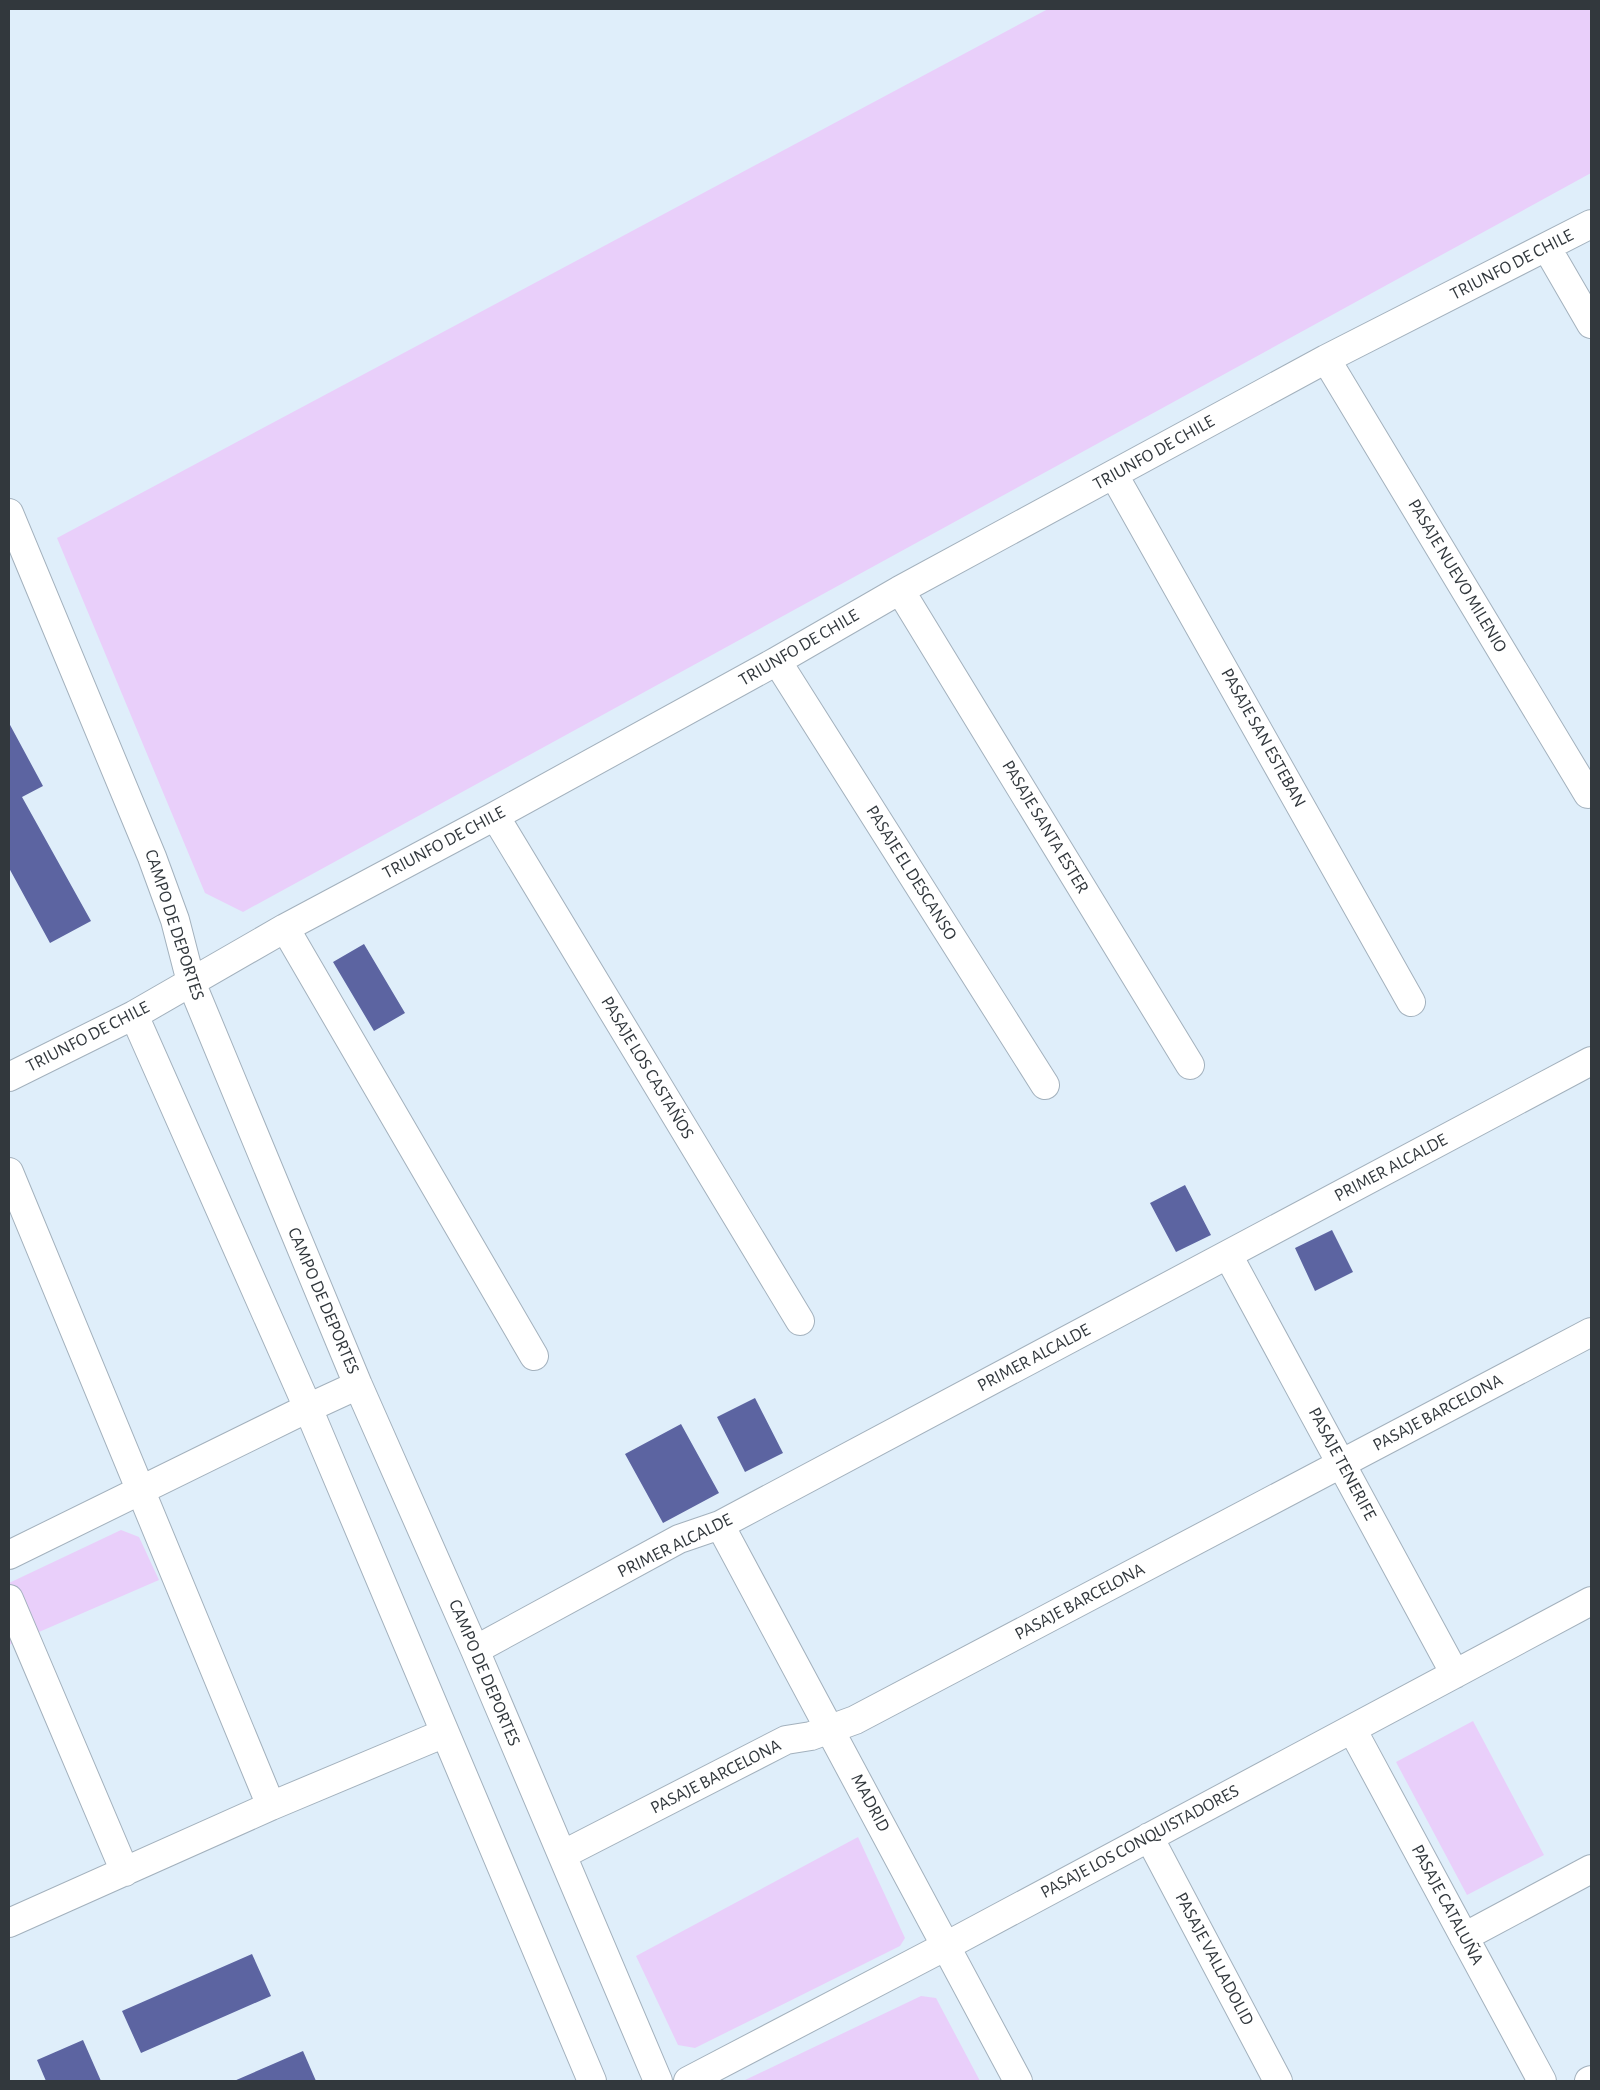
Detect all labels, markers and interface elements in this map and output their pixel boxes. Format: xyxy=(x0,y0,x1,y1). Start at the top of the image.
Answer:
street label: TRIUNFO DE CHILE xyxy=(1448,226,1577,304)
street label: TRIUNFO DE CHILE xyxy=(1090,412,1218,494)
street label: PASAJE NUEVO MILENIO xyxy=(1404,496,1510,656)
street label: TRIUNFO DE CHILE xyxy=(736,606,862,690)
street label: PASAJE SAN ESTEBAN xyxy=(1217,665,1309,811)
street label: PASAJE SANTA ESTER xyxy=(998,757,1092,897)
street label: TRIUNFO DE CHILE xyxy=(380,803,508,883)
street label: PASAJE EL DESCANSO xyxy=(862,803,960,943)
street label: CAMPO DE DEPORTES xyxy=(141,847,207,1003)
street label: PASAJE LOS CASTAÑOS xyxy=(597,992,699,1142)
street label: TRIUNFO DE CHILE xyxy=(24,998,153,1076)
street label: PRIMER ALCALDE xyxy=(1332,1131,1451,1205)
street label: CAMPO DE DEPORTES xyxy=(284,1225,362,1377)
street label: PRIMER ALCALDE xyxy=(975,1321,1094,1395)
street label: PASAJE BARCELONA xyxy=(1370,1371,1506,1455)
street label: PASAJE TENERIFE xyxy=(1305,1405,1379,1524)
street label: PRIMER ALCALDE xyxy=(615,1510,735,1581)
street label: PASAJE BARCELONA xyxy=(1012,1560,1148,1644)
street label: CAMPO DE DEPORTES xyxy=(445,1597,523,1749)
street label: PASAJE BARCELONA xyxy=(648,1736,785,1818)
street label: MADRID xyxy=(847,1771,893,1835)
street label: PASAJE LOS CONQUISTADORES xyxy=(1038,1782,1242,1902)
street label: PASAJE CATALUÑA xyxy=(1408,1840,1489,1969)
street label: PASAJE VALLADOLID xyxy=(1171,1890,1257,2028)

